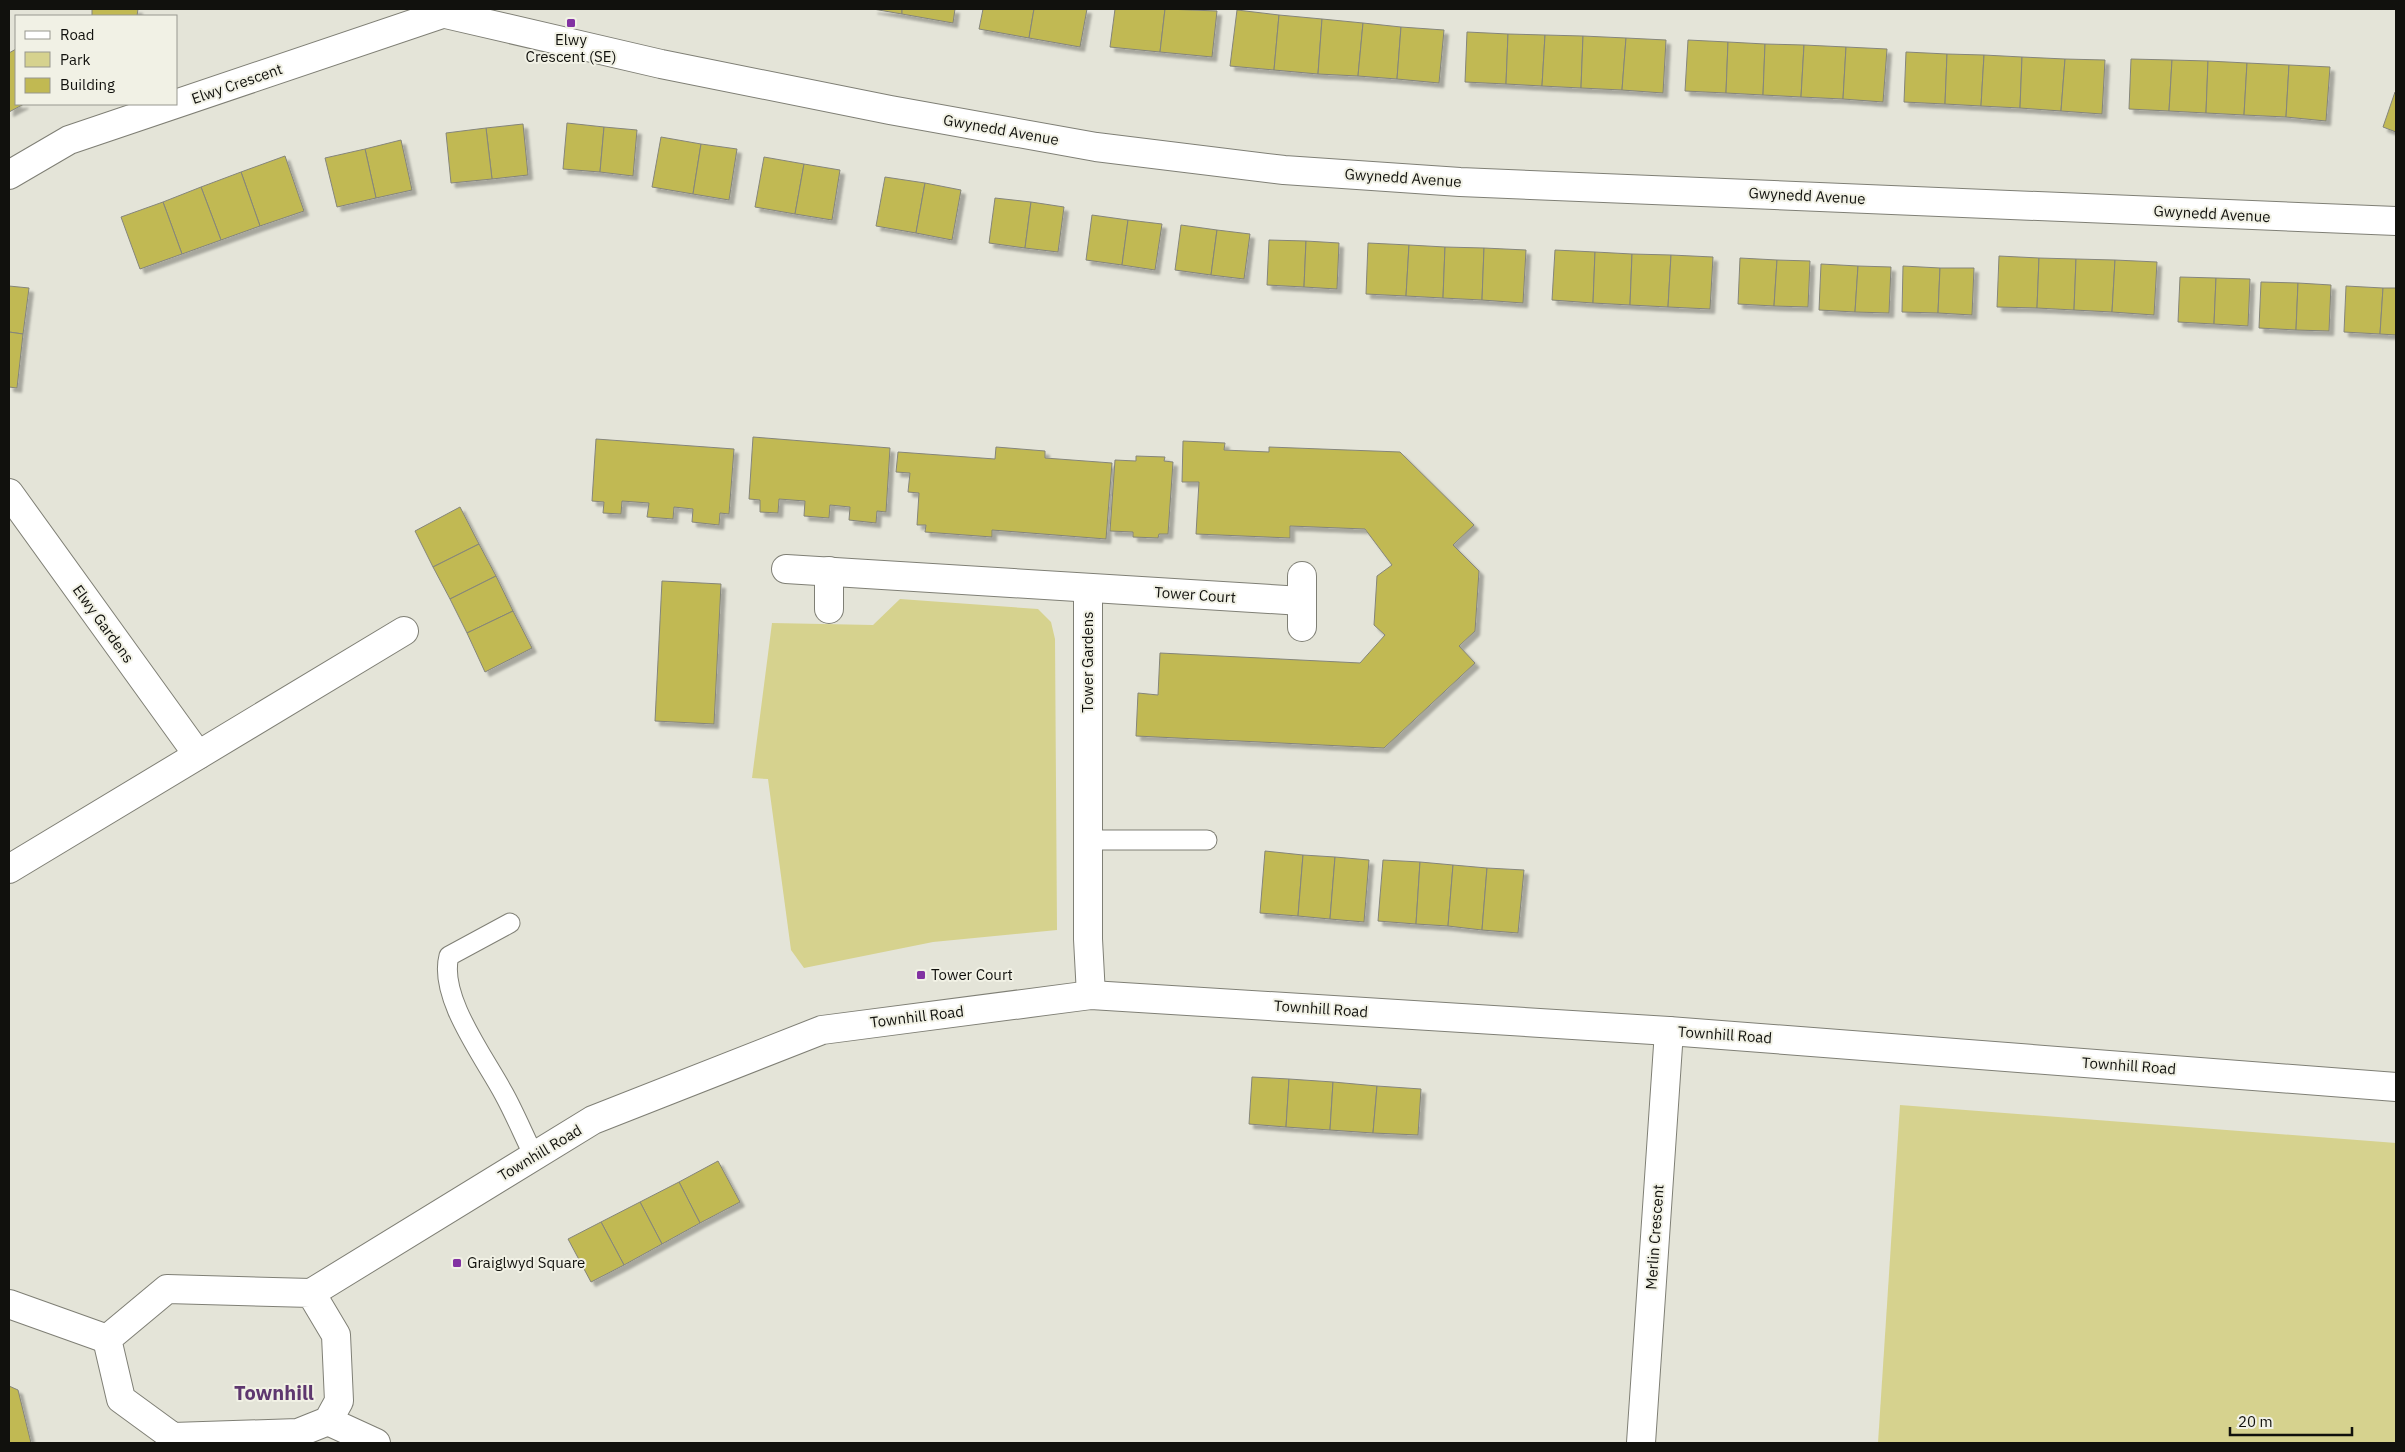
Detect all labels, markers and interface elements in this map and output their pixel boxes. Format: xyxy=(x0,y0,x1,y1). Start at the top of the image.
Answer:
legend xyxy=(15,15,178,105)
marker: Elwy Crescent (SE) xyxy=(565,17,577,29)
text: Road xyxy=(60,25,95,44)
place label: Elwy Crescent (SE) xyxy=(526,30,616,66)
text: Park xyxy=(60,50,90,69)
street label: Elwy Crescent xyxy=(189,59,285,108)
text: Building xyxy=(60,75,115,94)
street label: Gwynedd Avenue xyxy=(942,110,1060,149)
street label: Gwynedd Avenue xyxy=(1344,164,1462,191)
street label: Gwynedd Avenue xyxy=(1748,183,1866,208)
street label: Gwynedd Avenue xyxy=(2153,201,2271,226)
street label: Elwy Gardens xyxy=(69,581,138,666)
street label: Tower Court xyxy=(1154,582,1236,607)
street label: Tower Gardens xyxy=(1078,611,1097,713)
place label: Tower Court xyxy=(931,965,1013,984)
marker: Tower Court xyxy=(915,969,927,981)
street label: Townhill Road xyxy=(1273,996,1369,1021)
street label: Townhill Road xyxy=(869,1001,965,1032)
street label: Townhill Road xyxy=(1677,1022,1773,1047)
street label: Townhill Road xyxy=(2081,1053,2177,1078)
street label: Townhill Road xyxy=(494,1120,585,1185)
street label: Merlin Crescent xyxy=(1641,1184,1668,1290)
place label: Graiglwyd Square xyxy=(467,1253,585,1272)
marker: Graiglwyd Square xyxy=(451,1257,463,1269)
district label: Townhill xyxy=(234,1379,314,1406)
scale bar xyxy=(2230,1404,2352,1436)
text: 20 m xyxy=(2238,1412,2273,1431)

